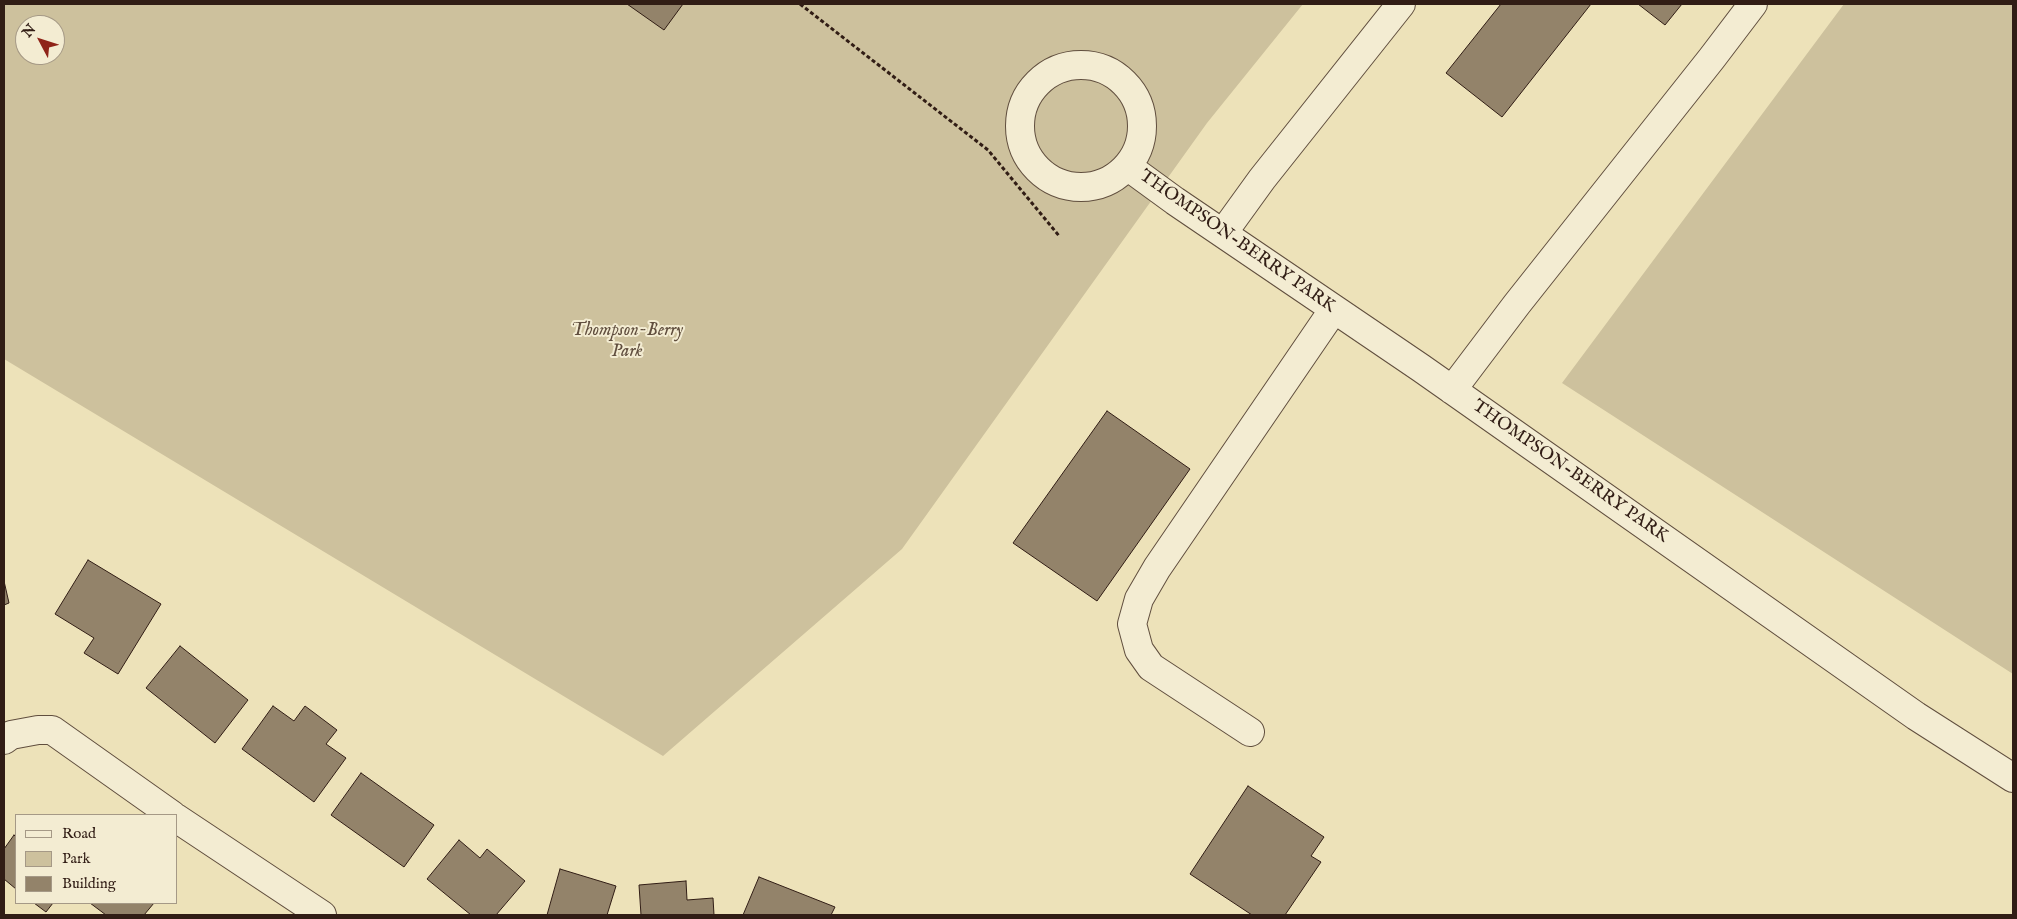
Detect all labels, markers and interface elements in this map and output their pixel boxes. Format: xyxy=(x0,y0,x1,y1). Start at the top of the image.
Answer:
north arrow xyxy=(15,15,65,65)
text: N xyxy=(18,21,40,41)
street label: THOMPSON-BERRY PARK xyxy=(1135,166,1339,318)
park label: Thompson-Berry Park xyxy=(571,320,683,362)
street label: THOMPSON-BERRY PARK xyxy=(1468,396,1672,548)
legend xyxy=(15,814,178,904)
text: Road xyxy=(62,824,96,843)
text: Park xyxy=(62,849,91,868)
text: Building xyxy=(62,874,116,893)

